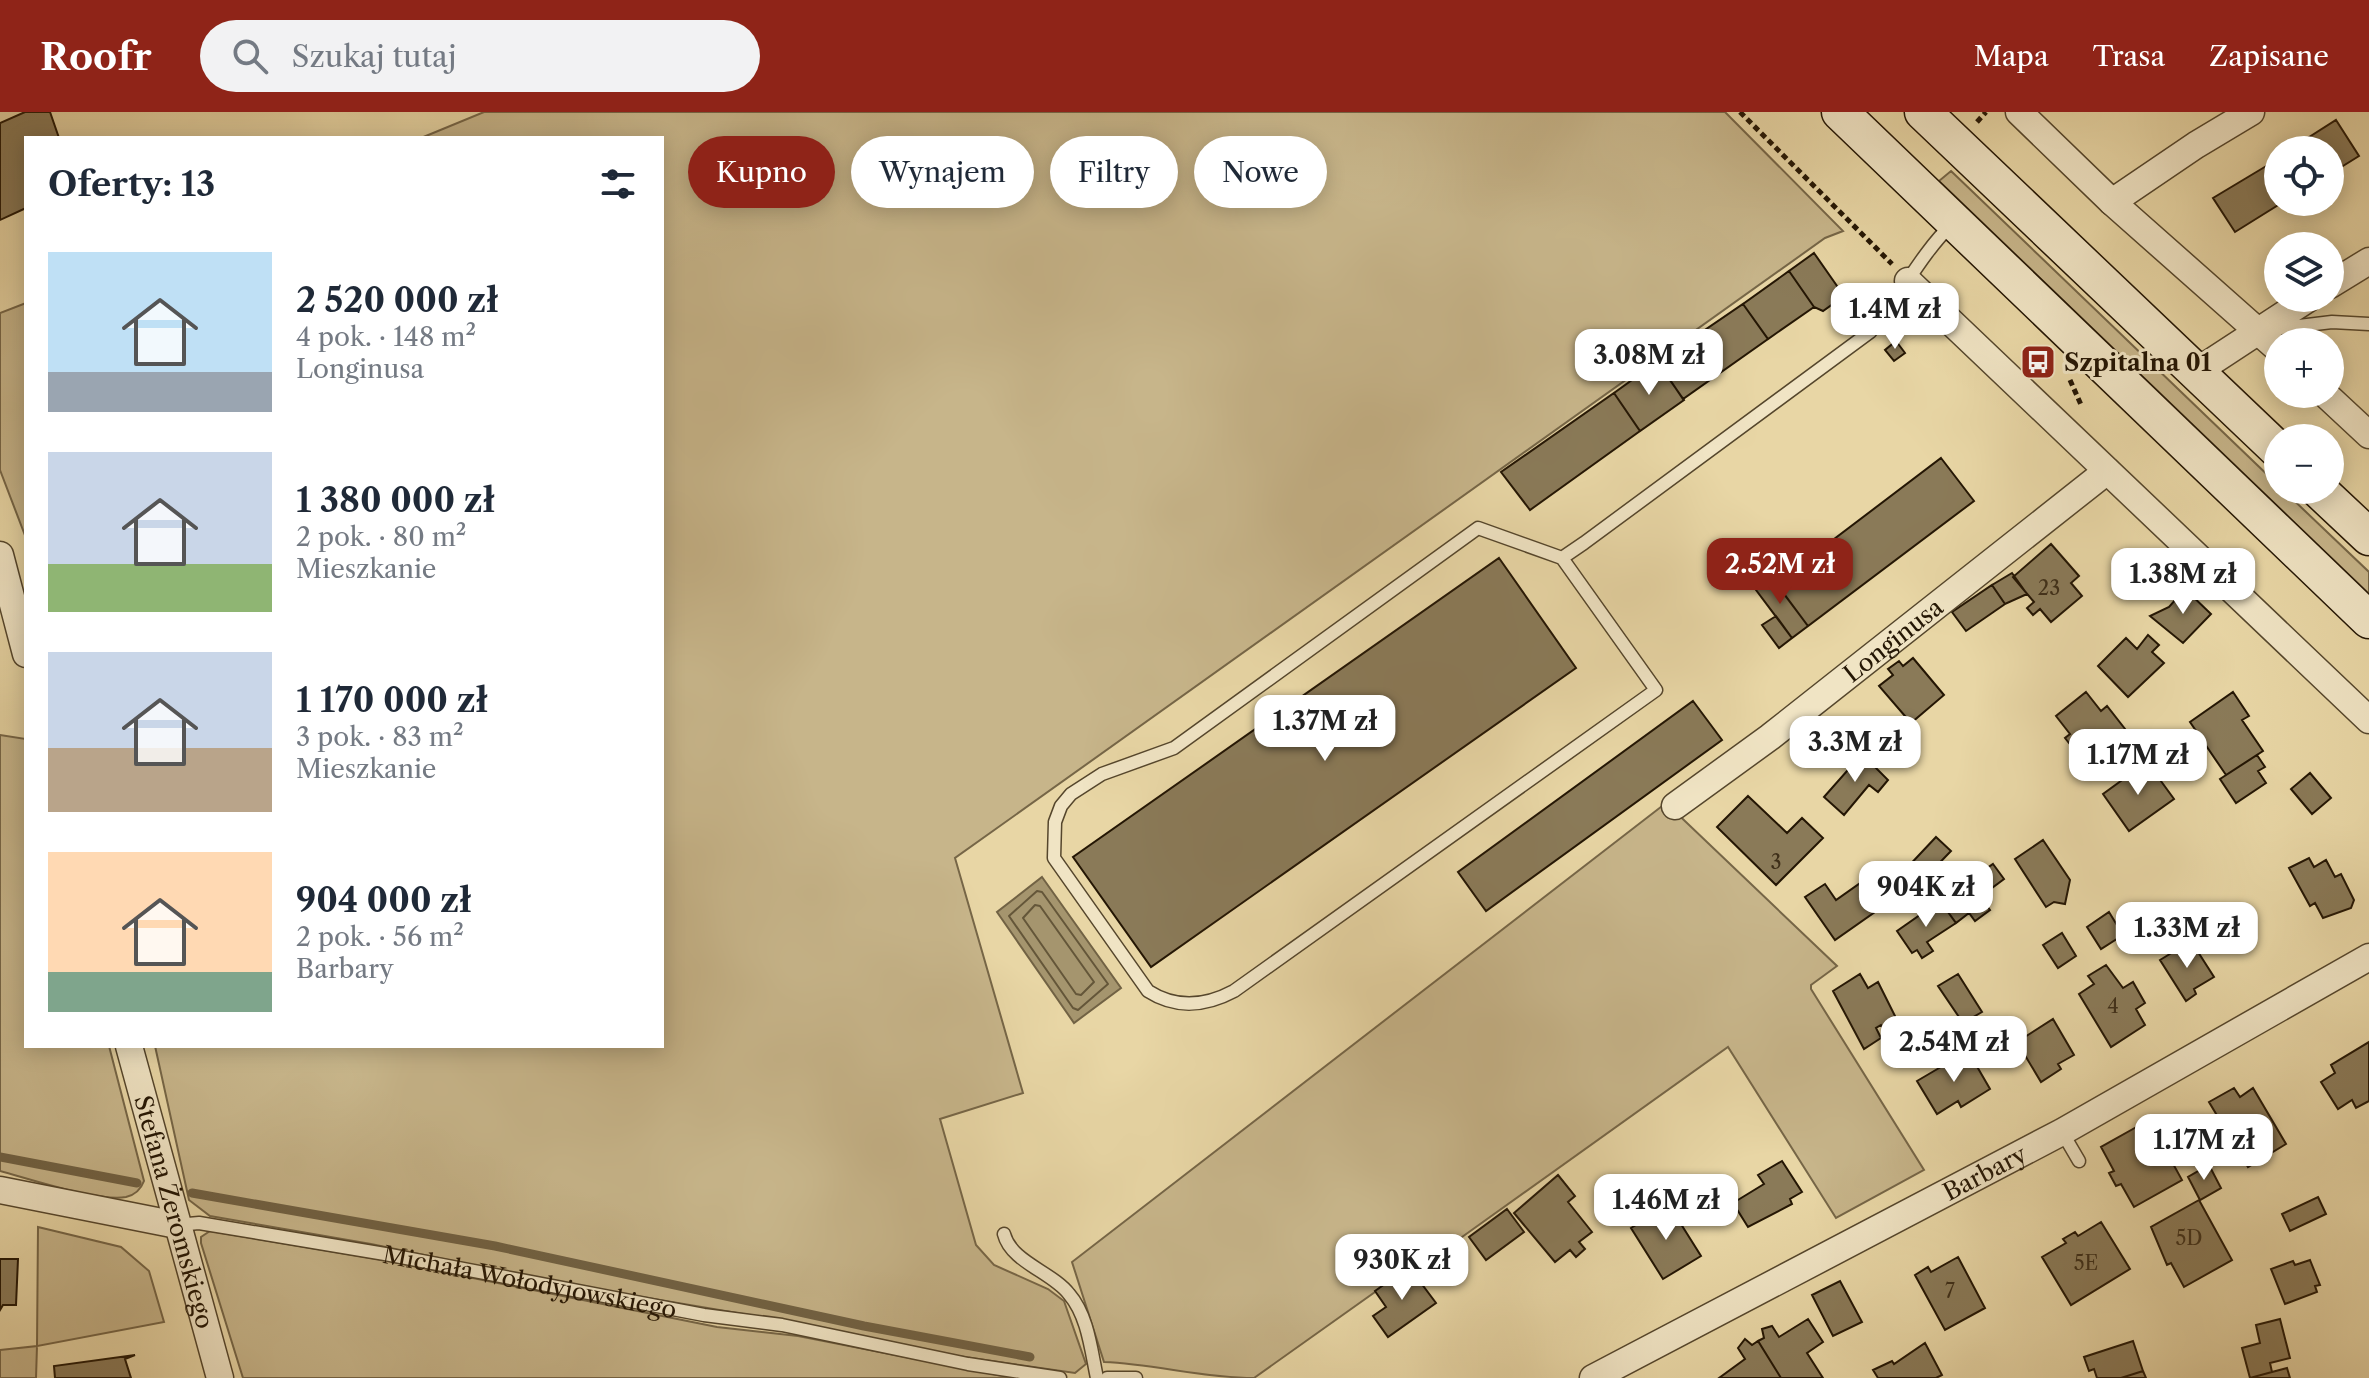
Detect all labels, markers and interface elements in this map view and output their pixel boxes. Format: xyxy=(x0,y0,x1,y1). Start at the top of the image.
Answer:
search box xyxy=(200,20,760,92)
text: Roofr xyxy=(40,33,152,80)
icon: search xyxy=(228,34,272,78)
text: Szukaj tutaj xyxy=(292,38,456,75)
text: Mapa xyxy=(1974,39,2049,73)
text: Trasa xyxy=(2093,39,2165,73)
text: Zapisane xyxy=(2209,39,2329,73)
chip: Kupno xyxy=(688,136,835,208)
chip: Wynajem xyxy=(851,136,1034,208)
chip: Filtry xyxy=(1050,136,1178,208)
chip: Nowe xyxy=(1194,136,1327,208)
map controls xyxy=(2264,136,2344,504)
button: locate xyxy=(2264,136,2344,216)
icon: filters xyxy=(596,162,640,206)
text: Oferty: 13 xyxy=(48,163,215,205)
button: layers xyxy=(2264,232,2344,312)
text: 2 520 000 zł xyxy=(296,279,498,321)
pin: 1.4M zł xyxy=(1821,283,1969,351)
icon: home xyxy=(112,284,208,380)
text: 1.4M zł xyxy=(1849,293,1941,325)
text: 4 pok. · 148 m² xyxy=(296,321,476,353)
button: + xyxy=(2264,328,2344,408)
pin: 3.08M zł xyxy=(1566,329,1732,397)
text: 3.08M zł xyxy=(1593,339,1705,371)
bus stop icon: Szpitalna 01 xyxy=(2019,343,2057,381)
place label: Szpitalna 01 xyxy=(2064,348,2212,377)
text: Longinusa xyxy=(296,353,424,385)
button: − xyxy=(2264,424,2344,504)
text: 1 380 000 zł xyxy=(296,479,495,521)
icon: home xyxy=(112,484,208,580)
text: 2 pok. · 80 m² xyxy=(296,521,467,553)
pin: 2.52M zł xyxy=(1697,538,1863,606)
text: 2.52M zł xyxy=(1725,548,1835,580)
pin: 1.38M zł xyxy=(2100,548,2266,616)
text: Mieszkanie xyxy=(296,553,436,585)
text: 1.38M zł xyxy=(2129,558,2237,590)
house number: 23 xyxy=(2038,576,2060,600)
street label: Longinusa xyxy=(1837,592,1949,688)
text: 1 170 000 zł xyxy=(296,679,488,721)
icon: home xyxy=(112,684,208,780)
pin: 1.37M zł xyxy=(1242,695,1408,763)
text: 1.37M zł xyxy=(1272,705,1378,737)
pin: 3.3M zł xyxy=(1781,716,1929,784)
text: 3 pok. · 83 m² xyxy=(296,721,464,753)
text: 3.3M zł xyxy=(1808,726,1902,758)
pin: 1.17M zł xyxy=(2055,729,2221,797)
text: 1.17M zł xyxy=(2087,739,2189,771)
text: Mieszkanie xyxy=(296,753,436,785)
house number: 3 xyxy=(1770,850,1782,874)
pin: 904K zł xyxy=(1852,861,2000,929)
text: 904K zł xyxy=(1877,871,1975,903)
text: 904 000 zł xyxy=(296,879,471,921)
icon: home xyxy=(112,884,208,980)
pin: 1.33M zł xyxy=(2104,902,2270,970)
text: 1.33M zł xyxy=(2134,912,2240,944)
text: 2 pok. · 56 m² xyxy=(296,921,464,953)
text: Barbary xyxy=(296,953,394,985)
house number: 4 xyxy=(2107,994,2119,1018)
pin: 2.54M zł xyxy=(1871,1016,2037,1084)
text: 2.54M zł xyxy=(1899,1026,2009,1058)
street label: Stefana Żeromskiego xyxy=(129,1092,220,1332)
pin: 1.17M zł xyxy=(2121,1114,2287,1182)
text: 1.17M zł xyxy=(2153,1124,2255,1156)
street label: Barbary xyxy=(1938,1139,2032,1206)
pin: 1.46M zł xyxy=(1583,1174,1749,1242)
text: 1.46M zł xyxy=(1612,1184,1720,1216)
house number: 5D xyxy=(2175,1226,2203,1250)
pin: 930K zł xyxy=(1328,1234,1476,1302)
street label: Michała Wołodyjowskiego xyxy=(380,1239,679,1324)
text: 930K zł xyxy=(1353,1244,1451,1276)
house number: 5E xyxy=(2074,1251,2098,1275)
house number: 7 xyxy=(1945,1279,1955,1303)

